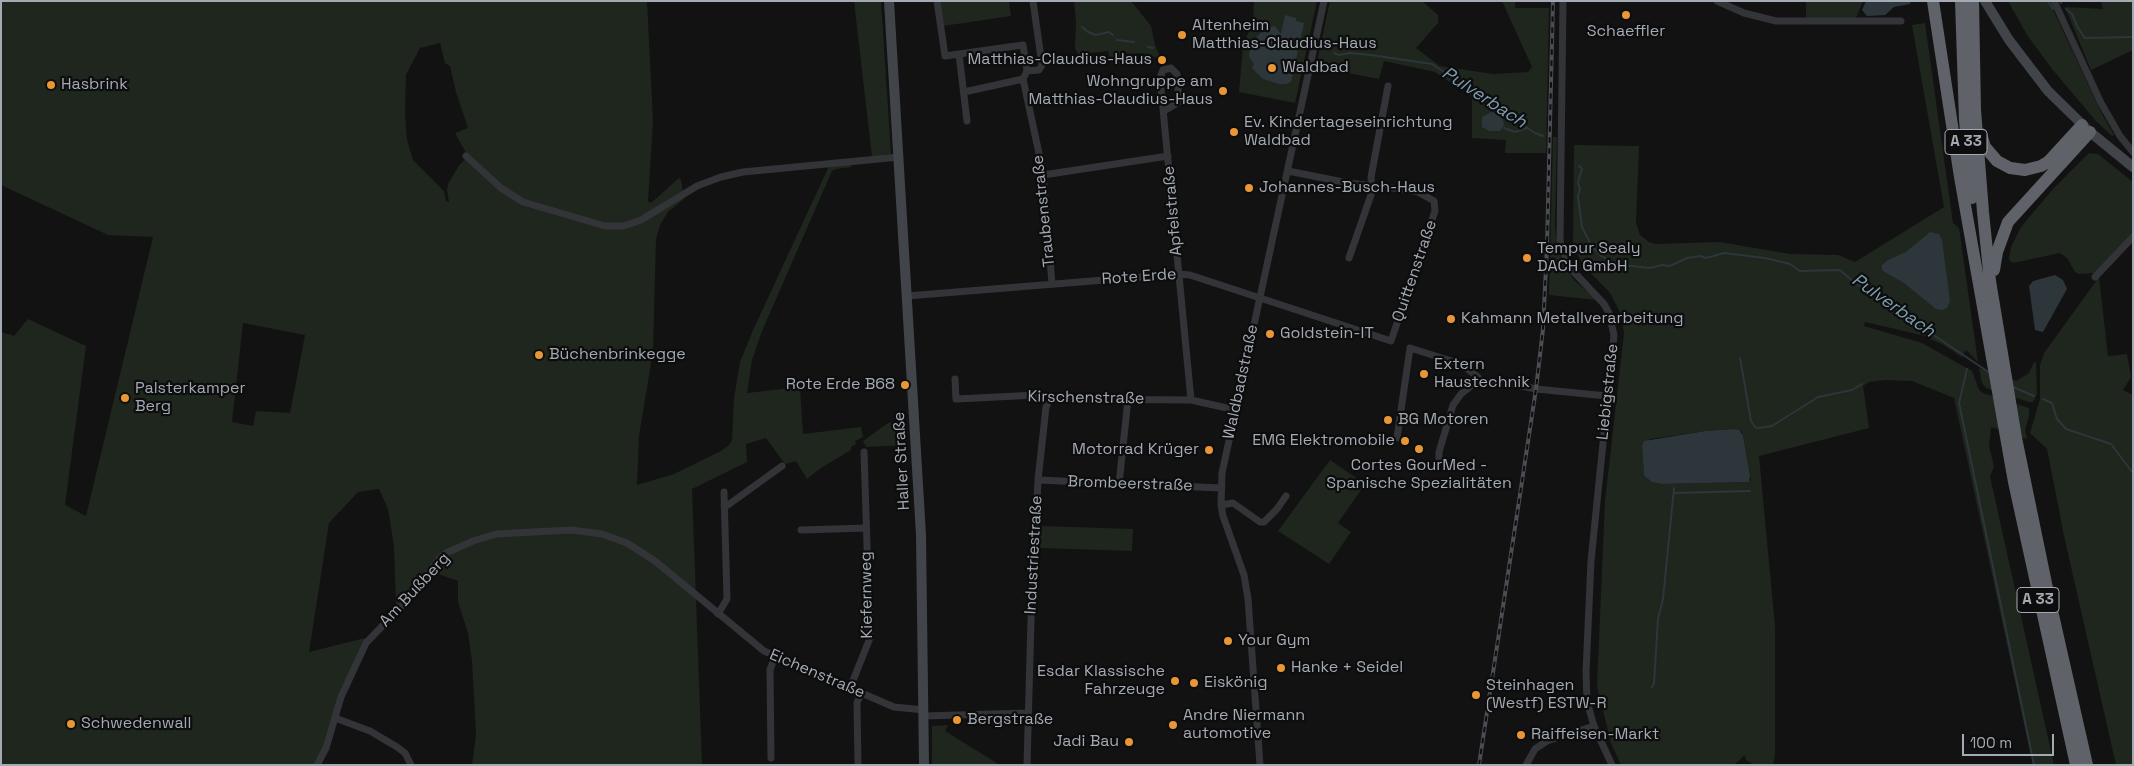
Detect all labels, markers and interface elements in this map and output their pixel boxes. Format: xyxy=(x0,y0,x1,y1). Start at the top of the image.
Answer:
marker: Schaeffler xyxy=(1620,9,1632,21)
place label: Altenheim Matthias-Claudius-Haus xyxy=(1192,16,1377,54)
place label: Schaeffler xyxy=(1587,22,1665,42)
marker: Altenheim Matthias-Claudius-Haus xyxy=(1176,29,1188,41)
place label: Matthias-Claudius-Haus xyxy=(967,50,1152,70)
marker: Matthias-Claudius-Haus xyxy=(1156,54,1168,66)
place label: Waldbad xyxy=(1282,58,1349,78)
marker: Waldbad xyxy=(1266,62,1278,74)
water label: Pulverbach xyxy=(1438,63,1530,133)
place label: Wohngruppe am Matthias-Claudius-Haus xyxy=(1028,72,1213,110)
place label: Hasbrink xyxy=(61,75,128,95)
marker: Hasbrink xyxy=(45,79,57,91)
marker: Wohngruppe am Matthias-Claudius-Haus xyxy=(1217,85,1229,97)
place label: Ev. Kindertageseinrichtung Waldbad xyxy=(1244,113,1452,151)
marker: Ev. Kindertageseinrichtung Waldbad xyxy=(1228,126,1240,138)
road number: A 33 xyxy=(1945,130,1987,154)
street label: Traubenstraße xyxy=(1029,154,1059,268)
street label: Apfelstraße xyxy=(1160,165,1186,257)
place label: Johannes-Busch-Haus xyxy=(1259,178,1435,198)
marker: Johannes-Busch-Haus xyxy=(1243,182,1255,194)
street label: Quittenstraße xyxy=(1389,218,1441,324)
place label: Tempur Sealy DACH GmbH xyxy=(1537,239,1640,277)
marker: Tempur Sealy DACH GmbH xyxy=(1521,252,1533,264)
street label: Rote Erde xyxy=(1101,265,1177,289)
water label: Pulverbach xyxy=(1847,269,1939,343)
place label: Kahmann Metallverarbeitung xyxy=(1461,309,1683,329)
marker: Kahmann Metallverarbeitung xyxy=(1445,313,1457,325)
street label: Waldbadstraße xyxy=(1219,323,1263,441)
place label: Goldstein-IT xyxy=(1280,324,1374,344)
marker: Goldstein-IT xyxy=(1264,328,1276,340)
street label: Liebigstraße xyxy=(1593,343,1623,441)
place label: Büchenbrinkegge xyxy=(549,345,686,365)
marker: Büchenbrinkegge xyxy=(533,349,545,361)
place label: Extern Haustechnik xyxy=(1434,355,1530,393)
marker: Extern Haustechnik xyxy=(1418,368,1430,380)
place label: Rote Erde B68 xyxy=(786,375,895,395)
place label: Palsterkamper Berg xyxy=(135,379,246,417)
marker: Rote Erde B68 xyxy=(899,379,911,391)
street label: Kirschenstraße xyxy=(1027,387,1145,409)
marker: Palsterkamper Berg xyxy=(119,392,131,404)
place label: BG Motoren xyxy=(1398,410,1489,430)
street label: Haller Straße xyxy=(890,411,914,511)
marker: BG Motoren xyxy=(1382,414,1394,426)
place label: EMG Elektromobile xyxy=(1252,431,1395,451)
marker: EMG Elektromobile xyxy=(1399,435,1411,447)
place label: Motorrad Krüger xyxy=(1072,440,1199,460)
marker: Cortes GourMed - Spanische Spezialitäten xyxy=(1413,443,1425,455)
marker: Motorrad Krüger xyxy=(1203,444,1215,456)
place label: Cortes GourMed - Spanische Spezialitäten xyxy=(1326,456,1512,494)
street label: Brombeerstraße xyxy=(1067,472,1193,496)
street label: Industriestraße xyxy=(1021,495,1047,615)
street label: Am Bußberg xyxy=(376,549,454,631)
street label: Kiefernweg xyxy=(857,551,877,639)
road number: A 33 xyxy=(2017,588,2059,612)
place label: Your Gym xyxy=(1238,631,1310,651)
marker: Your Gym xyxy=(1222,635,1234,647)
street label: Eichenstraße xyxy=(766,645,868,703)
place label: Hanke + Seidel xyxy=(1291,658,1403,678)
place label: Esdar Klassische Fahrzeuge xyxy=(1037,662,1165,700)
marker: Hanke + Seidel xyxy=(1275,662,1287,674)
place label: Eiskönig xyxy=(1204,673,1267,693)
marker: Esdar Klassische Fahrzeuge xyxy=(1169,675,1181,687)
place label: Steinhagen (Westf) ESTW-R xyxy=(1486,676,1606,714)
marker: Eiskönig xyxy=(1188,677,1200,689)
marker: Steinhagen (Westf) ESTW-R xyxy=(1470,689,1482,701)
place label: Andre Niermann automotive xyxy=(1183,706,1305,744)
place label: Bergstraße xyxy=(967,710,1053,730)
place label: Schwedenwall xyxy=(81,714,191,734)
marker: Bergstraße xyxy=(951,714,963,726)
marker: Schwedenwall xyxy=(65,718,77,730)
marker: Andre Niermann automotive xyxy=(1167,719,1179,731)
scale bar xyxy=(1964,724,2056,756)
place label: Raiffeisen-Markt xyxy=(1531,725,1659,745)
marker: Raiffeisen-Markt xyxy=(1515,729,1527,741)
place label: Jadi Bau xyxy=(1053,732,1119,752)
text: 100 m xyxy=(1970,733,2012,752)
marker: Jadi Bau xyxy=(1123,736,1135,748)

